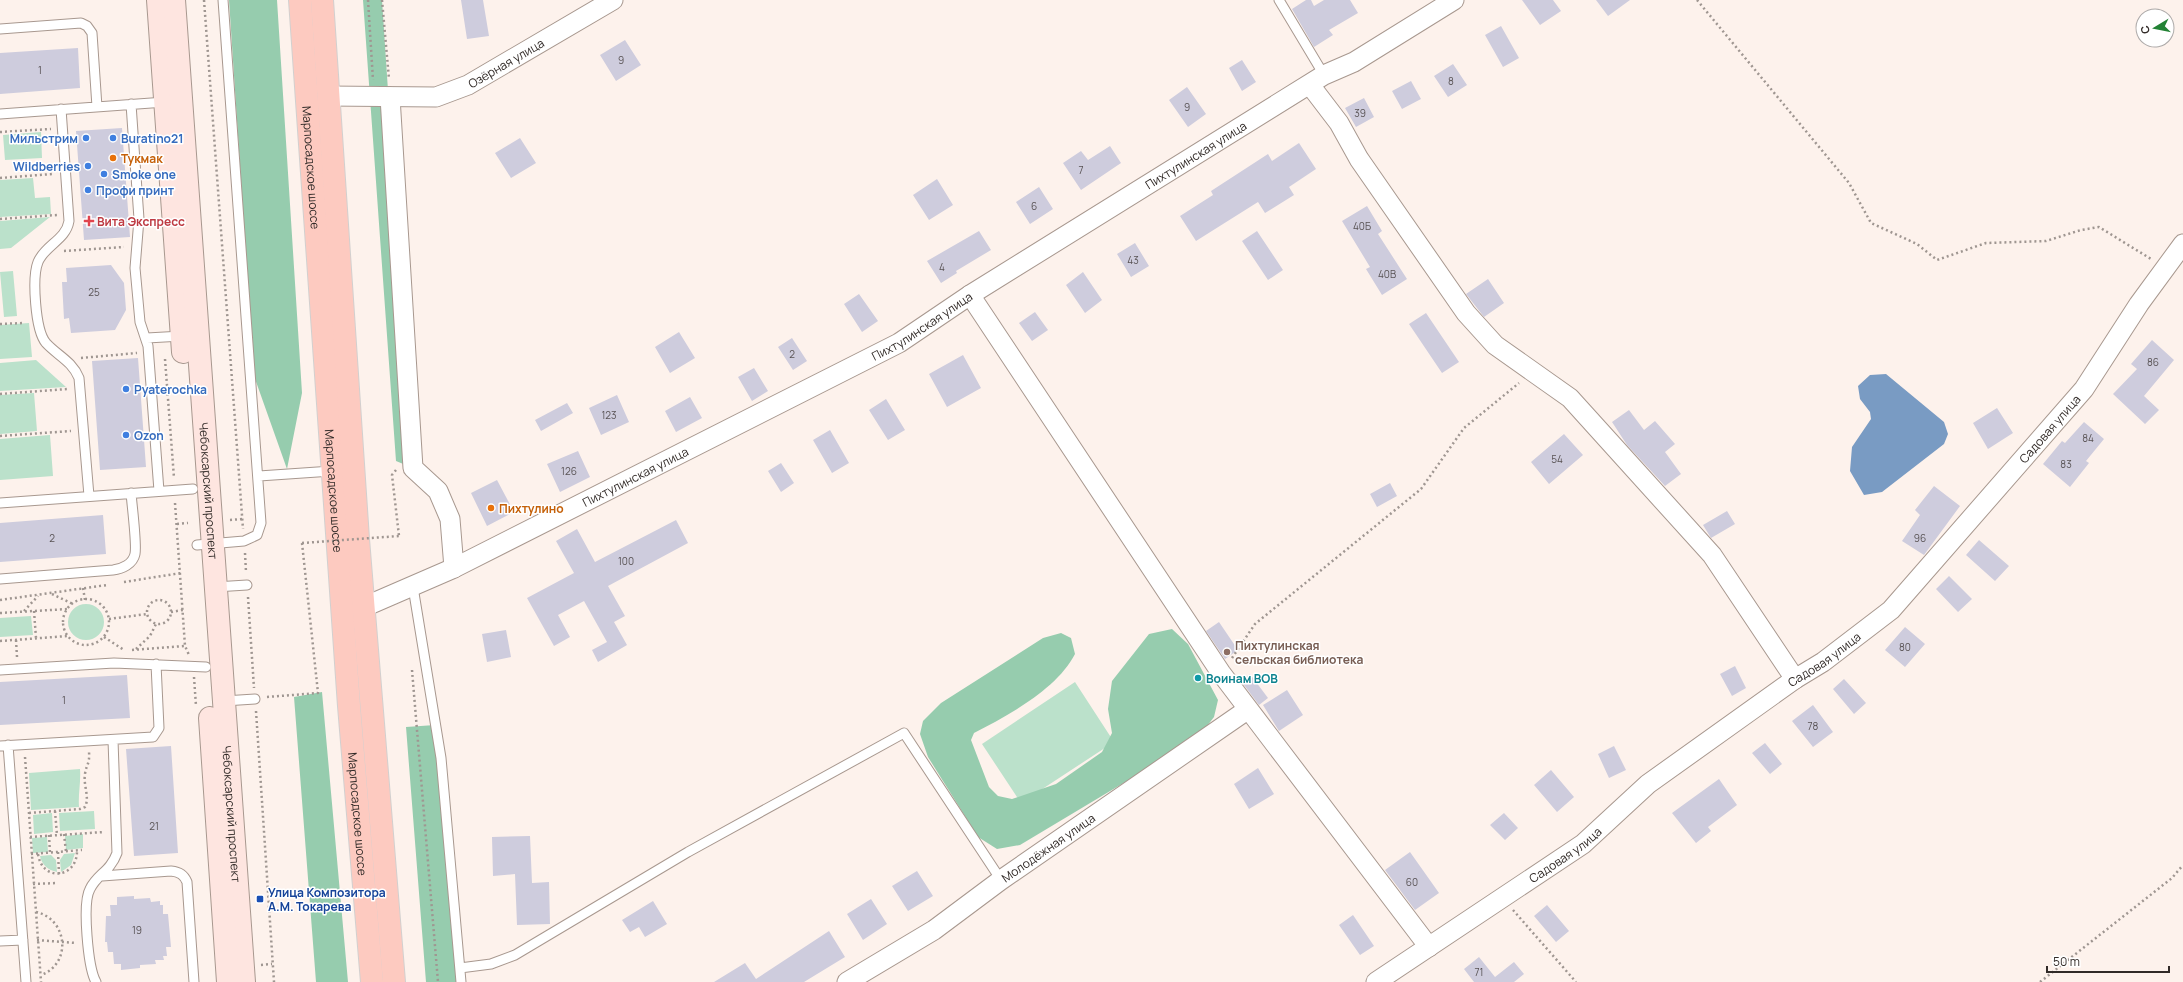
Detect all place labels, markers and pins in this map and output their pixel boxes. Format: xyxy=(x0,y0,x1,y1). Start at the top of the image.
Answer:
place label: Мильстрим xyxy=(10,130,78,147)
place label: Buratino21 xyxy=(121,130,183,147)
marker: Мильстрим xyxy=(81,133,91,143)
marker: Buratino21 xyxy=(108,133,118,143)
place label: Тукмак xyxy=(121,150,163,167)
marker: Тукмак xyxy=(108,153,118,163)
place label: Wildberries xyxy=(13,158,80,175)
marker: Wildberries xyxy=(83,161,93,171)
place label: Smoke one xyxy=(112,166,176,183)
marker: Smoke one xyxy=(99,169,109,179)
place label: Профи принт xyxy=(96,182,175,199)
marker: Профи принт xyxy=(83,185,93,195)
place label: Вита Экспресс xyxy=(97,213,185,230)
marker: Вита Экспресс xyxy=(84,216,94,226)
place label: Pyaterochka xyxy=(134,381,207,398)
marker: Pyaterochka xyxy=(121,384,131,394)
place label: Ozon xyxy=(134,427,164,444)
marker: Ozon xyxy=(121,430,131,440)
place label: Пихтулино xyxy=(499,500,564,517)
marker: Пихтулино xyxy=(486,503,496,513)
place label: Пихтулинская сельская библиотека xyxy=(1235,637,1363,668)
marker: Пихтулинская сельская библиотека xyxy=(1222,647,1232,657)
place label: Воинам ВОВ xyxy=(1206,670,1278,687)
marker: Воинам ВОВ xyxy=(1193,673,1203,683)
place label: Улица Композитора А.М. Токарева xyxy=(268,884,386,915)
marker: Улица Композитора А.М. Токарева xyxy=(255,894,265,904)

